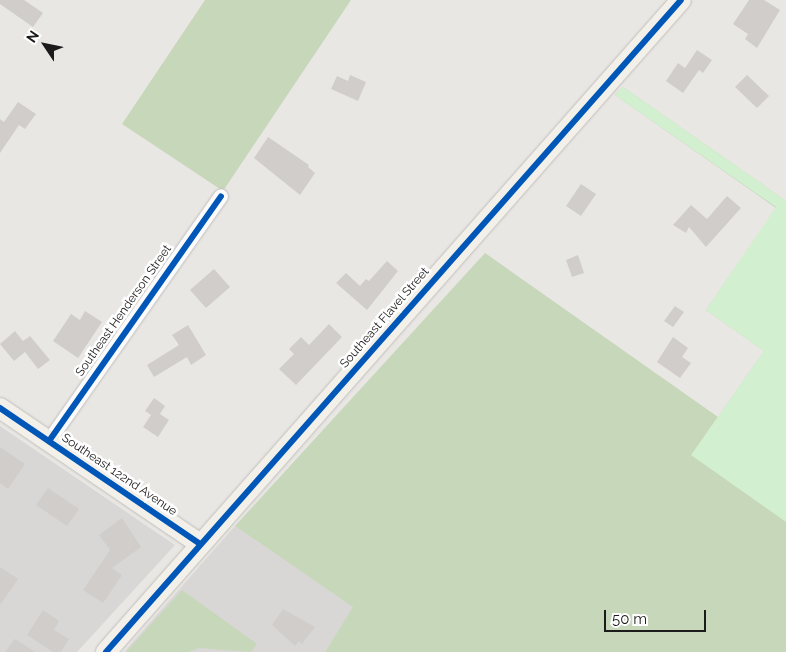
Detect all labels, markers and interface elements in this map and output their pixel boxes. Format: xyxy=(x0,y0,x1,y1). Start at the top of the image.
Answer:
north arrow xyxy=(20,20,70,70)
text: N xyxy=(23,28,42,46)
street label: Southeast Henderson Street xyxy=(73,243,175,379)
street label: Southeast Flavel Street xyxy=(337,265,433,371)
street label: Southeast 122nd Avenue xyxy=(58,431,180,519)
scale bar xyxy=(606,600,708,632)
text: 50 m xyxy=(612,610,647,628)

